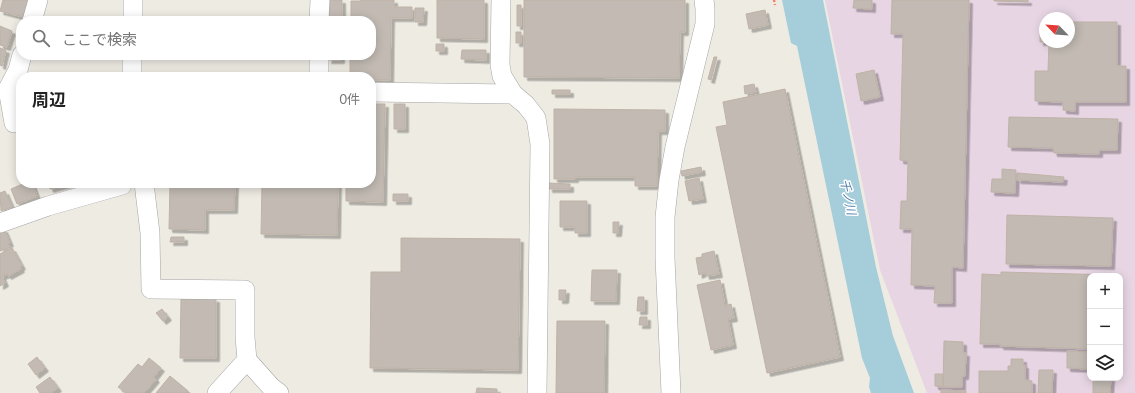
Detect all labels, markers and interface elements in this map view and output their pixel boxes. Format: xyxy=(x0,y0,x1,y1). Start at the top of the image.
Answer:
north arrow xyxy=(1039,12,1075,48)
search box xyxy=(16,16,376,60)
icon: search xyxy=(30,27,52,49)
text: ここで検索 xyxy=(62,30,137,48)
text: 周辺 xyxy=(32,89,66,110)
text: 0件 xyxy=(339,91,360,107)
water label: 千ノ川 xyxy=(837,178,860,218)
map controls xyxy=(1087,273,1123,381)
button: + xyxy=(1087,273,1123,309)
button: − xyxy=(1087,309,1123,345)
button: layers xyxy=(1087,345,1123,381)

